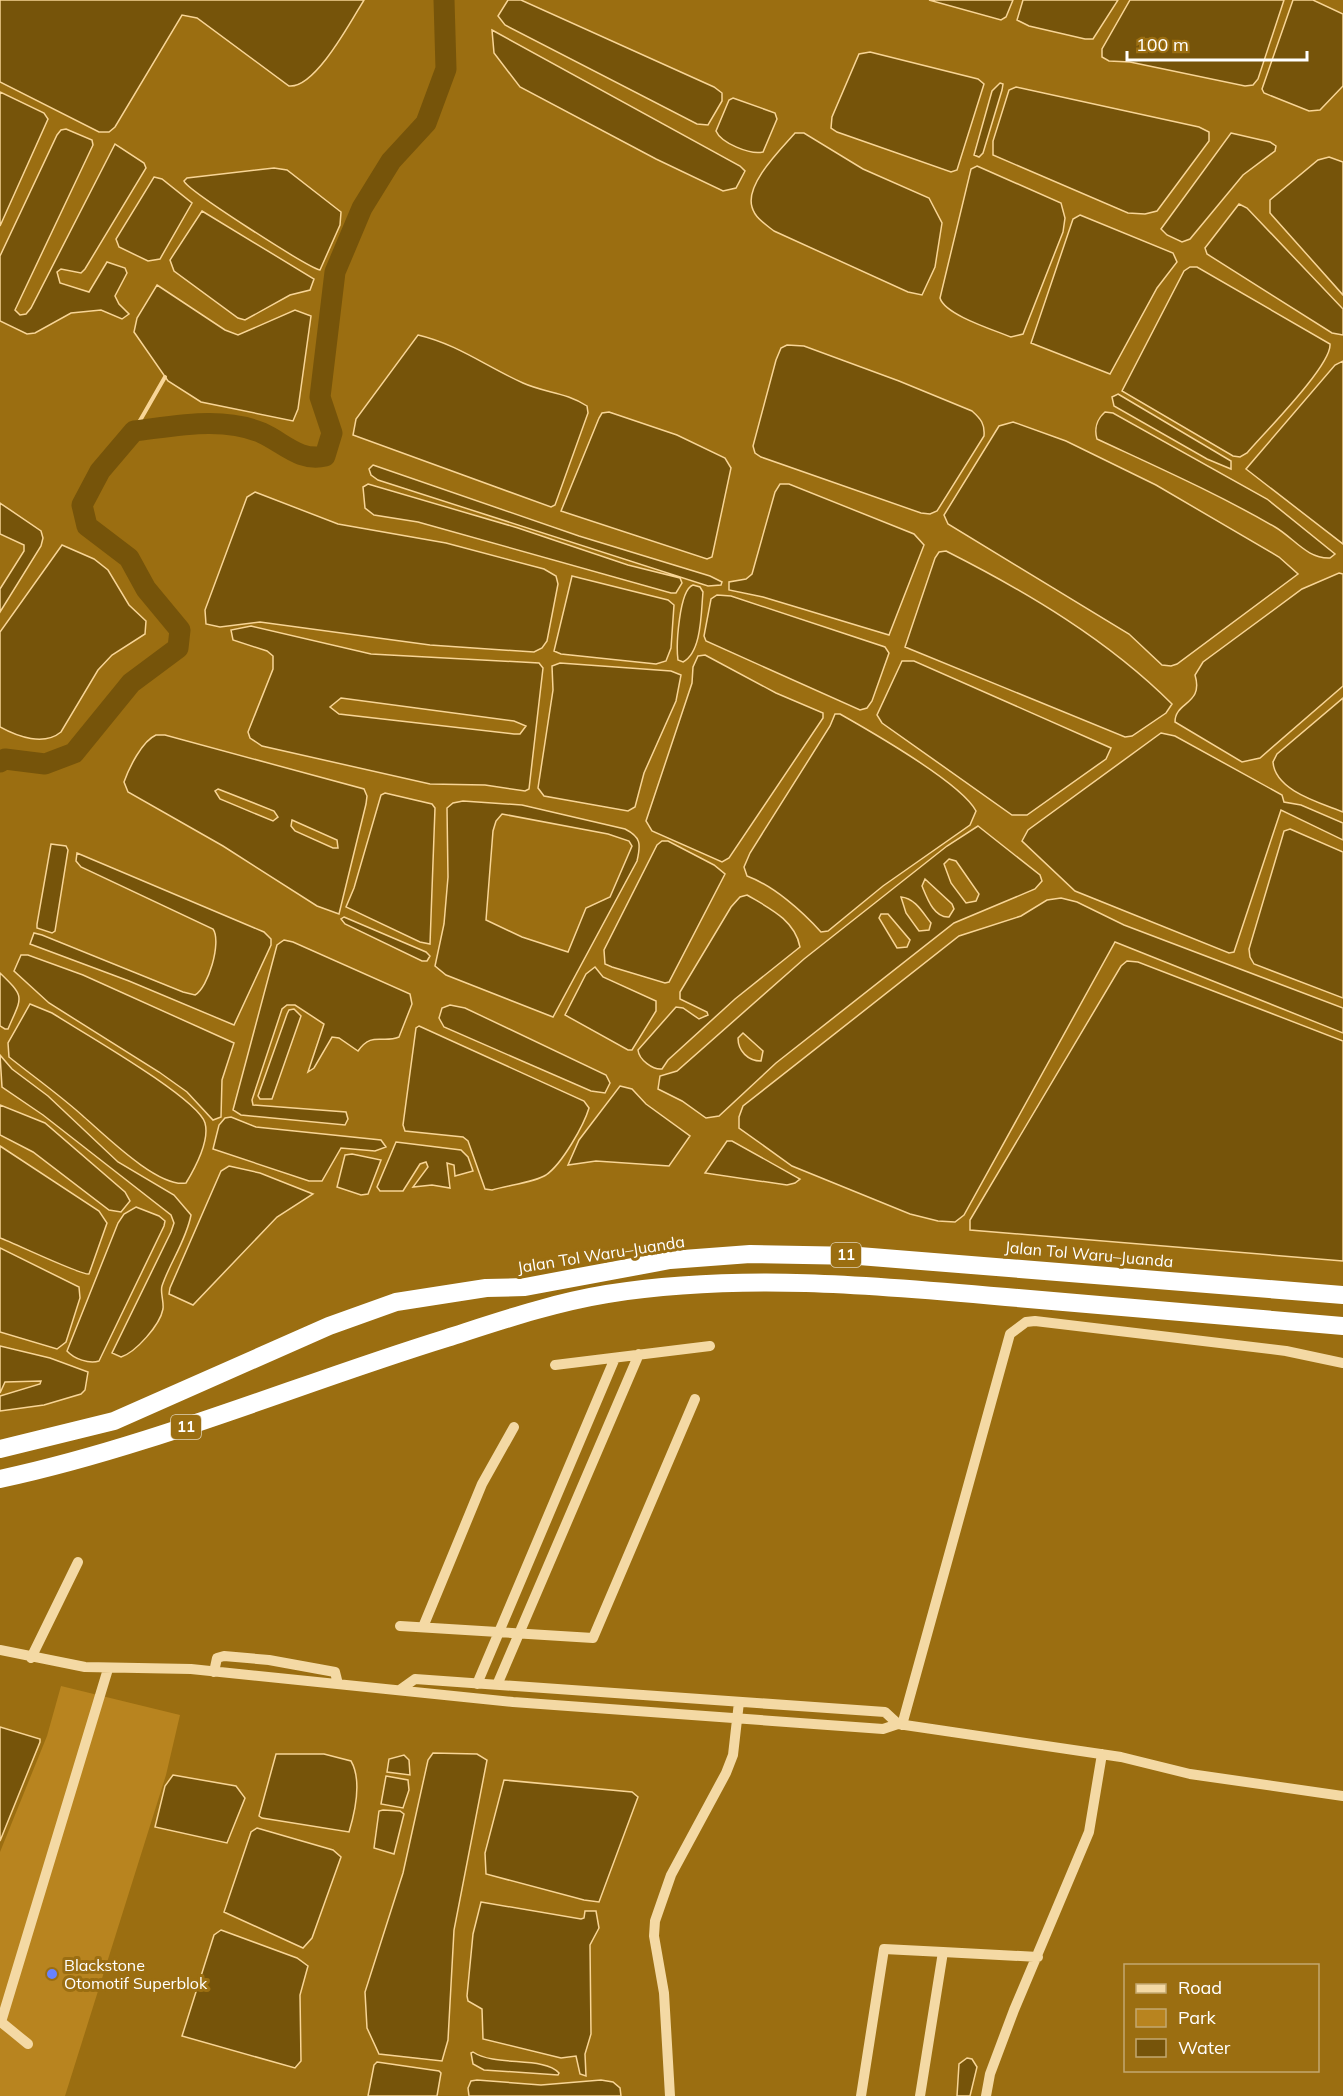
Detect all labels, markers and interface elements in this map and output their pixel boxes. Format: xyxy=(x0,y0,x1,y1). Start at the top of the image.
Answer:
scale bar xyxy=(1127,24,1307,62)
text: 100 m xyxy=(1136,33,1189,56)
street label: Jalan Tol Waru–Juanda xyxy=(516,1231,686,1277)
street label: Jalan Tol Waru–Juanda xyxy=(1004,1237,1174,1271)
road number: 11 xyxy=(831,1243,861,1267)
road number: 11 xyxy=(171,1415,201,1439)
place label: Blackstone Otomotif Superblok xyxy=(64,1955,208,1993)
legend xyxy=(1124,1964,1319,2072)
marker: Blackstone Otomotif Superblok xyxy=(45,1967,59,1981)
text: Road xyxy=(1178,1976,1222,1999)
text: Park xyxy=(1178,2006,1217,2029)
text: Water xyxy=(1178,2036,1231,2059)

